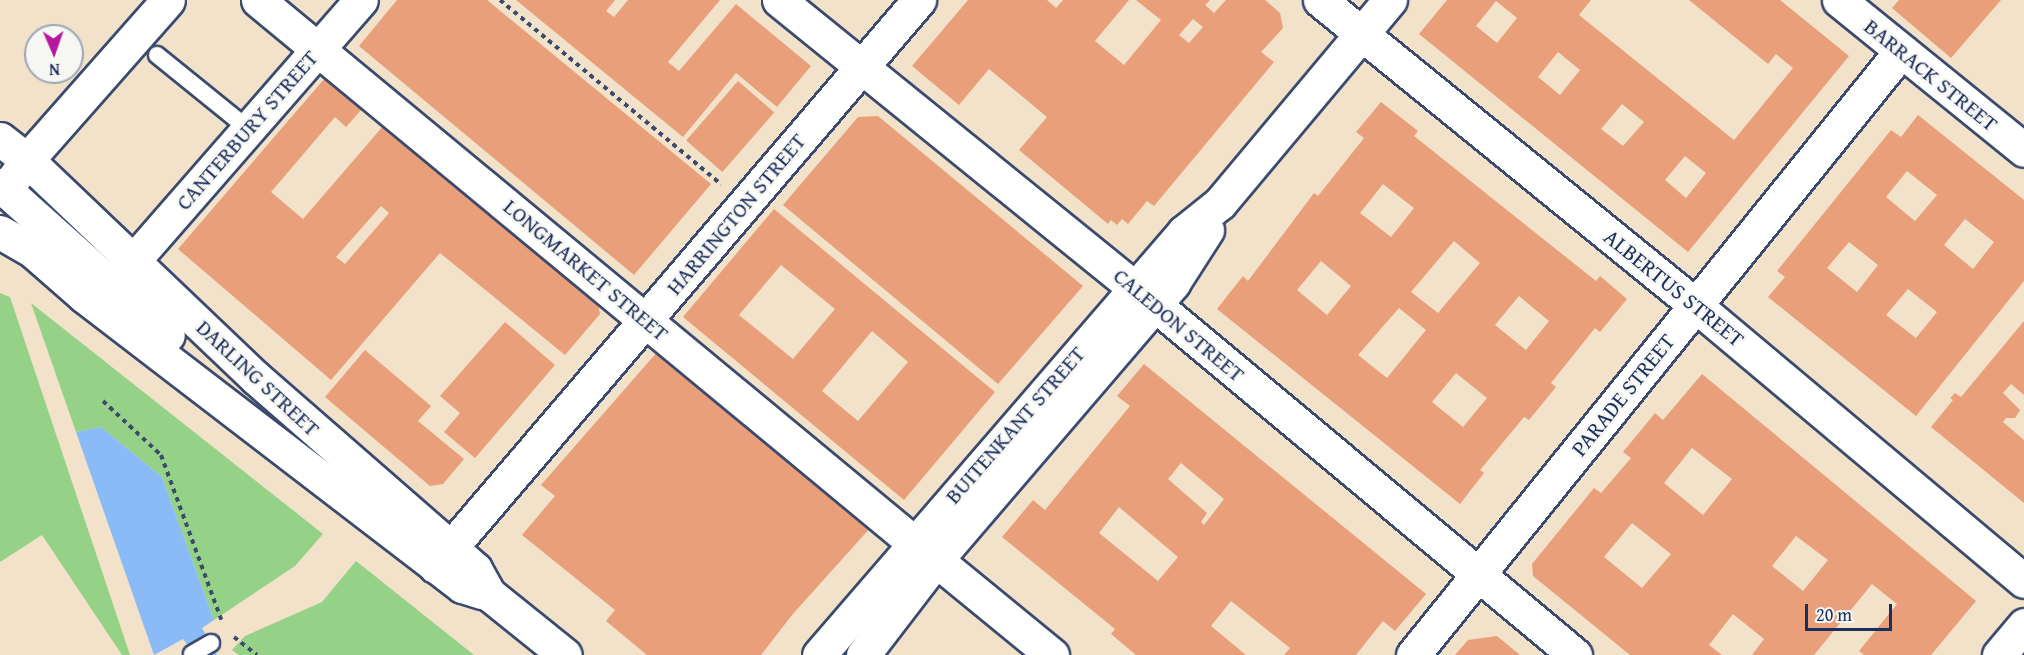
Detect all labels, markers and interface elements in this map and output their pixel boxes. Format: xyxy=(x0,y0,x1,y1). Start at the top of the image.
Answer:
street label: BARRACK STREET xyxy=(1859,13,2003,137)
north arrow xyxy=(24,24,84,84)
street label: CANTERBURY STREET xyxy=(170,45,324,215)
text: N xyxy=(49,58,60,82)
street label: HARRINGTON STREET xyxy=(661,128,811,300)
street label: LONGMARKET STREET xyxy=(498,193,674,347)
street label: ALBERTUS STREET xyxy=(1599,223,1749,353)
street label: CALEDON STREET xyxy=(1108,263,1250,387)
street label: DARLING STREET xyxy=(191,314,325,442)
street label: PARADE STREET xyxy=(1566,329,1680,461)
street label: BUITENKANT STREET xyxy=(939,341,1091,509)
scale bar xyxy=(1808,592,1895,630)
text: 20 m xyxy=(1816,601,1852,628)

